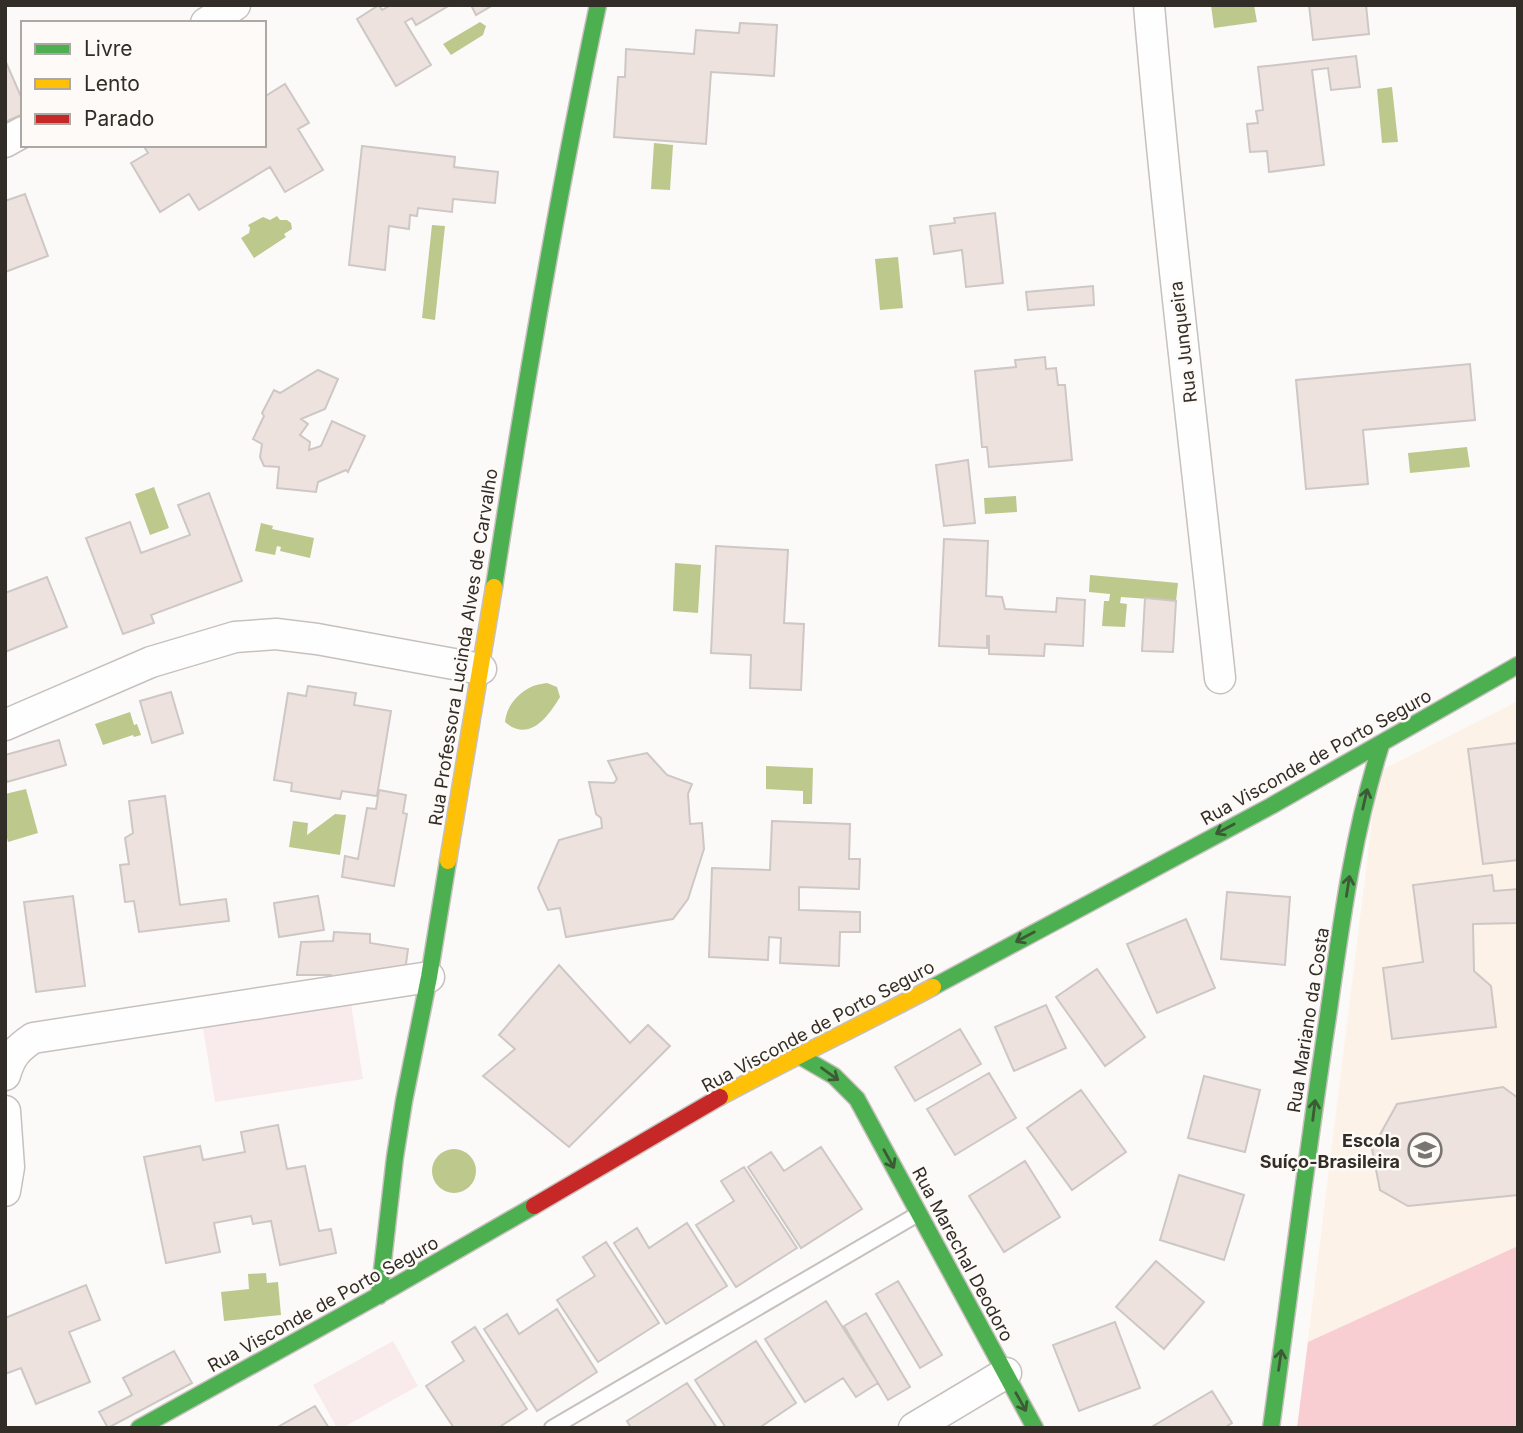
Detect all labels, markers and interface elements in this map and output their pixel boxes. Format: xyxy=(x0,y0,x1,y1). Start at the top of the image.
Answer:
legend xyxy=(21,21,266,147)
text: Livre xyxy=(84,36,133,61)
text: Lento xyxy=(84,71,140,96)
text: Parado xyxy=(84,106,154,131)
street label: Rua Junqueira xyxy=(1165,280,1201,404)
street label: Rua Professora Lucinda Alves de Carvalho xyxy=(424,467,502,827)
street label: Rua Visconde de Porto Seguro xyxy=(1197,685,1435,829)
one-way arrow xyxy=(1359,788,1372,811)
one-way arrow xyxy=(1216,823,1236,837)
one-way arrow xyxy=(1342,875,1355,897)
street label: Rua Mariano da Costa xyxy=(1283,926,1333,1114)
one-way arrow xyxy=(1015,931,1036,944)
street label: Rua Visconde de Porto Seguro xyxy=(698,956,938,1096)
one-way arrow xyxy=(820,1067,838,1082)
one-way arrow xyxy=(1307,1100,1320,1122)
place label: Escola Suíço-Brasileira xyxy=(1260,1130,1400,1172)
school or university icon: Escola Suíço-Brasileira xyxy=(1406,1131,1444,1169)
one-way arrow xyxy=(883,1148,897,1169)
street label: Rua Marechal Deodoro xyxy=(908,1163,1018,1345)
street label: Rua Visconde de Porto Seguro xyxy=(204,1232,442,1376)
one-way arrow xyxy=(1274,1349,1287,1372)
one-way arrow xyxy=(1015,1391,1028,1412)

